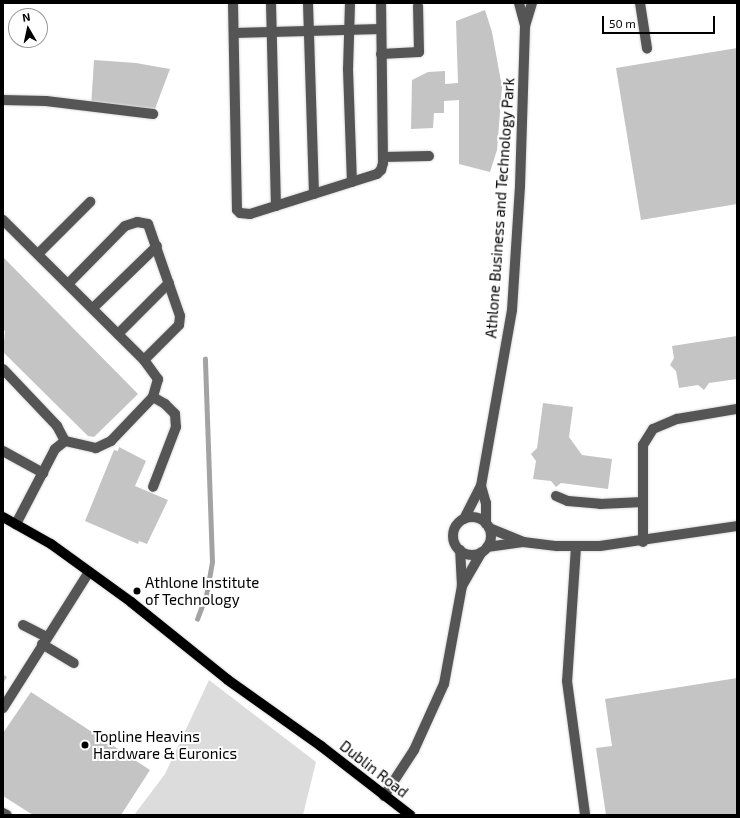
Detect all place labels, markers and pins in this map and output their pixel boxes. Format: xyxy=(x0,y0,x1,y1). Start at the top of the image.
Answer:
place label: Athlone Institute of Technology xyxy=(145,573,259,608)
marker: Athlone Institute of Technology xyxy=(132,586,142,596)
place label: Topline Heavins Hardware & Euronics xyxy=(93,727,237,762)
marker: Topline Heavins Hardware & Euronics xyxy=(80,740,90,750)

